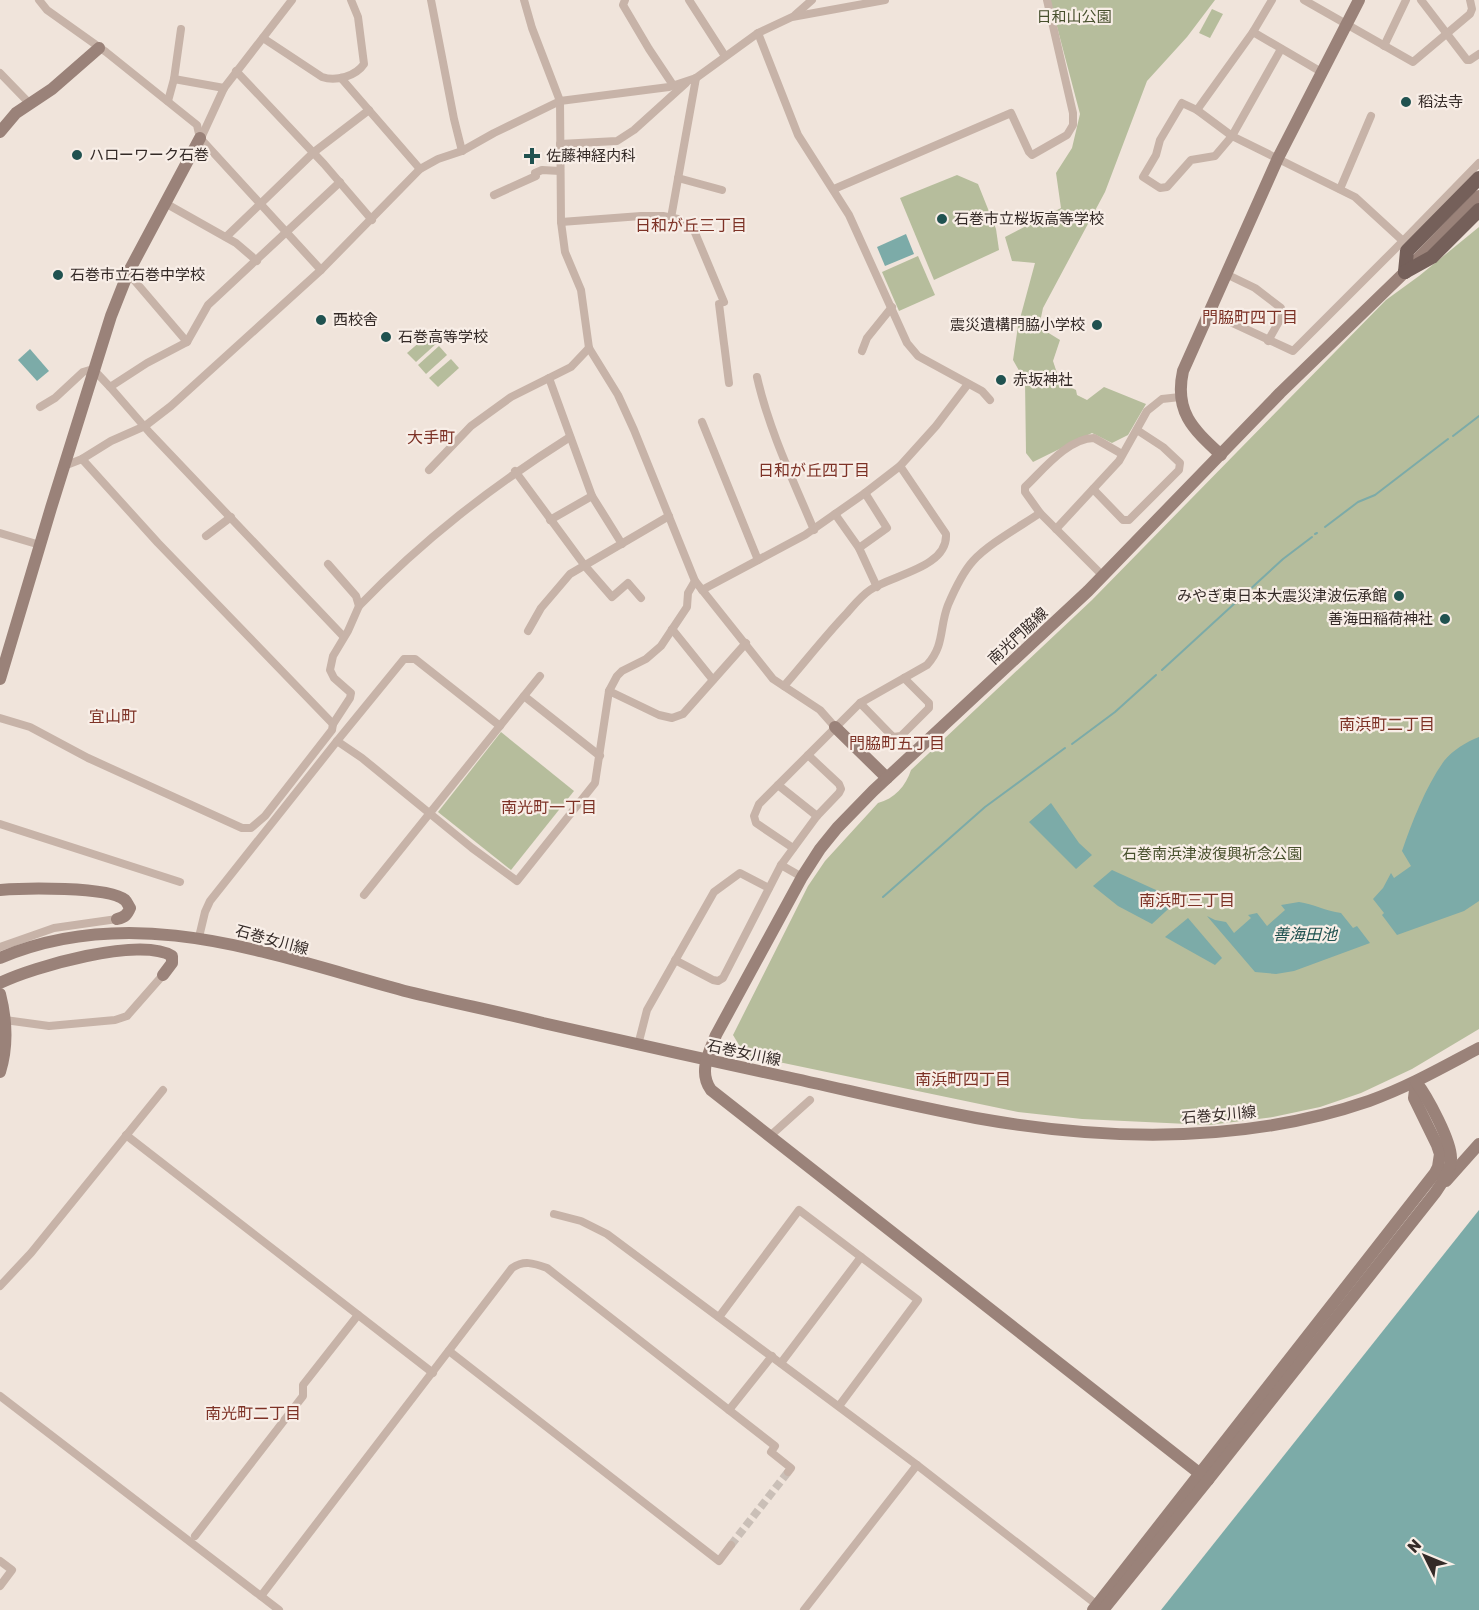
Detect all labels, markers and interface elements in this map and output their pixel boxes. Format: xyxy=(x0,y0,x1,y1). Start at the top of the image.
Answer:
park label: 日和山公園 xyxy=(1036,8,1112,26)
place label: 稻法寺 xyxy=(1418,93,1463,111)
marker: 稻法寺 xyxy=(1399,95,1413,109)
place label: ハローワーク石巻 xyxy=(89,146,209,164)
marker: 佐藤神経内科 xyxy=(523,147,541,165)
place label: 佐藤神経内科 xyxy=(546,147,636,165)
marker: ハローワーク石巻 xyxy=(70,148,84,162)
place label: 石巻市立桜坂高等学校 xyxy=(954,210,1104,228)
marker: 石巻市立桜坂高等学校 xyxy=(935,212,949,226)
district label: 日和が丘三丁目 xyxy=(635,216,747,235)
place label: 石巻市立石巻中学校 xyxy=(70,266,205,284)
marker: 石巻市立石巻中学校 xyxy=(51,268,65,282)
district label: 門脇町四丁目 xyxy=(1202,308,1298,327)
place label: 西校舎 xyxy=(333,311,378,329)
marker: 西校舎 xyxy=(314,313,328,327)
place label: 震災遺構門脇小学校 xyxy=(950,316,1085,334)
marker: 震災遺構門脇小学校 xyxy=(1090,318,1104,332)
place label: 石巻高等学校 xyxy=(398,328,488,346)
marker: 石巻高等学校 xyxy=(379,330,393,344)
place label: 赤坂神社 xyxy=(1013,371,1073,389)
marker: 赤坂神社 xyxy=(994,373,1008,387)
district label: 大手町 xyxy=(407,428,455,447)
district label: 日和が丘四丁目 xyxy=(758,461,870,480)
place label: みやぎ東日本大震災津波伝承館 xyxy=(1177,587,1387,605)
marker: みやぎ東日本大震災津波伝承館 xyxy=(1392,589,1406,603)
street label: 南光門脇線 xyxy=(984,604,1052,668)
place label: 善海田稲荷神社 xyxy=(1328,610,1433,628)
marker: 善海田稲荷神社 xyxy=(1438,612,1452,626)
district label: 宜山町 xyxy=(89,707,137,726)
district label: 南浜町二丁目 xyxy=(1339,715,1435,734)
district label: 門脇町五丁目 xyxy=(849,734,945,753)
district label: 南光町一丁目 xyxy=(501,798,597,817)
park label: 石巻南浜津波復興祈念公園 xyxy=(1122,845,1302,863)
district label: 南浜町三丁目 xyxy=(1139,891,1235,910)
street label: 石巻女川線 xyxy=(233,922,311,958)
water label: 善海田池 xyxy=(1273,925,1339,944)
street label: 石巻女川線 xyxy=(705,1036,783,1070)
district label: 南浜町四丁目 xyxy=(915,1070,1011,1089)
street label: 石巻女川線 xyxy=(1181,1103,1257,1127)
district label: 南光町二丁目 xyxy=(205,1404,301,1423)
north arrow xyxy=(1395,1526,1455,1586)
text: N xyxy=(1404,1535,1425,1557)

